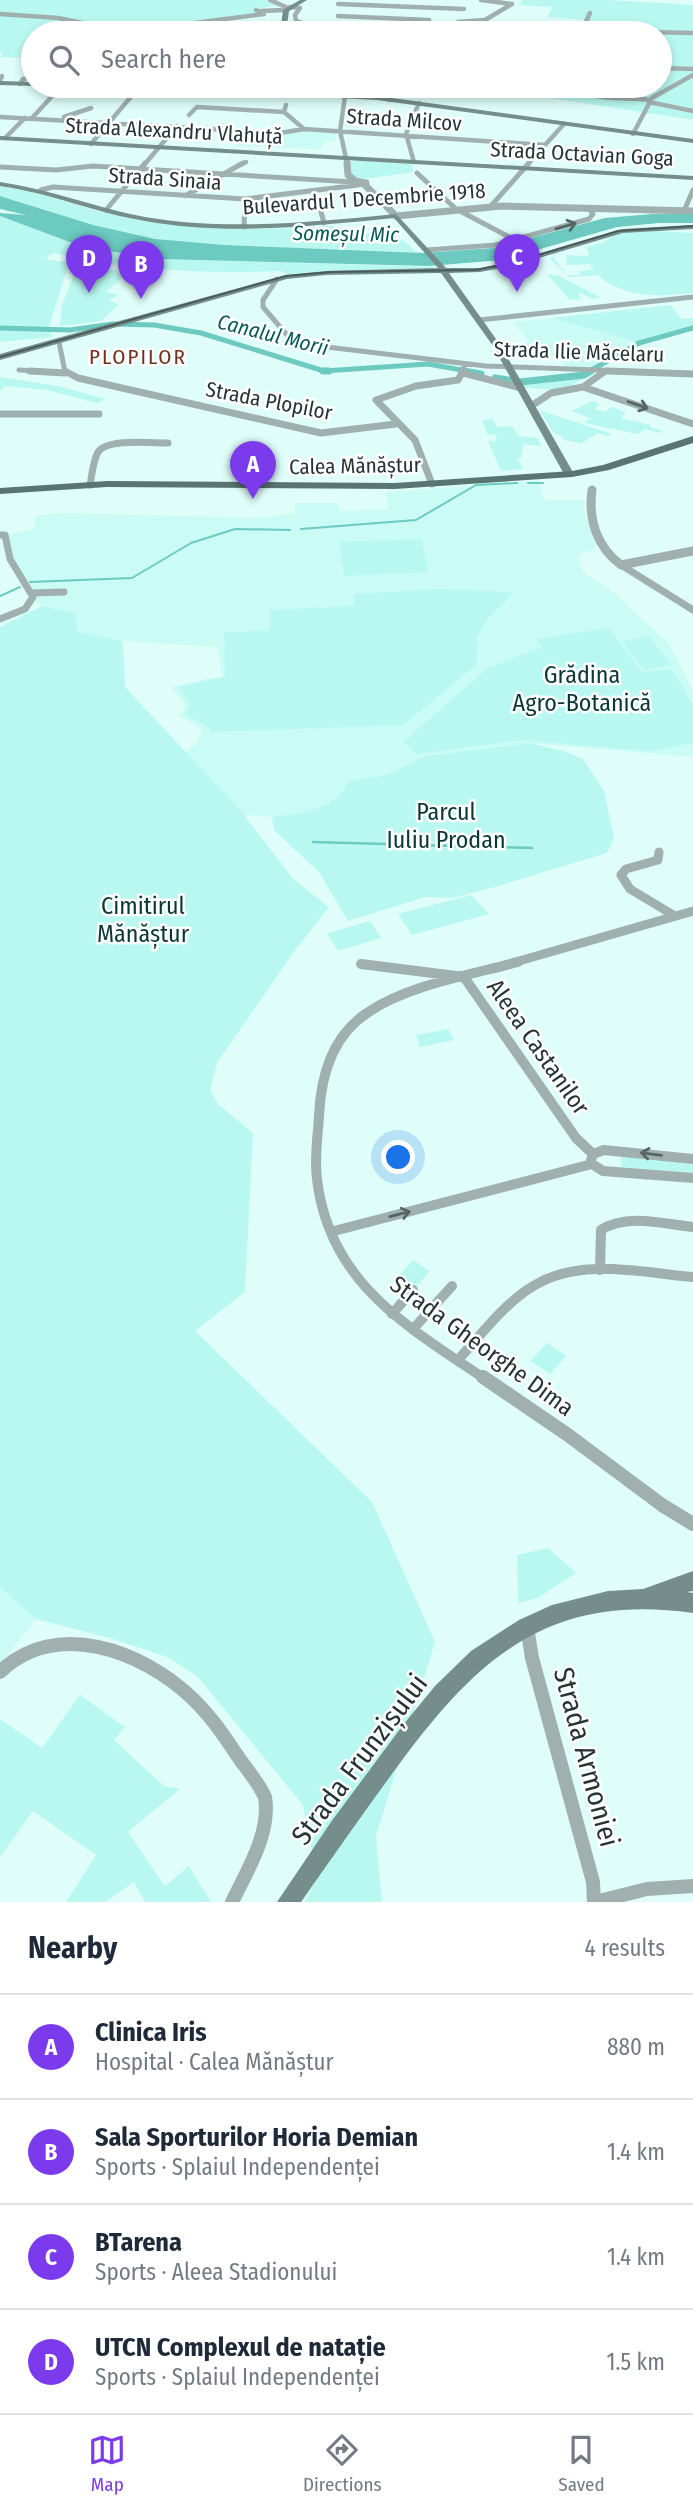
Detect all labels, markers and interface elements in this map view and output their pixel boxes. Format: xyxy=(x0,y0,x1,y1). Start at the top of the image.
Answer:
search box xyxy=(21,21,672,98)
icon: search xyxy=(45,41,83,79)
text: Search here xyxy=(101,44,226,75)
street label: Strada Milcov xyxy=(346,103,463,137)
street label: Strada Alexandru Vlahuță xyxy=(65,112,283,150)
street label: Strada Octavian Goga xyxy=(490,136,674,172)
street label: Strada Sinaia xyxy=(108,162,222,196)
street label: Bulevardul 1 Decembrie 1918 xyxy=(242,178,486,220)
one-way arrow xyxy=(555,218,577,231)
water label: Someșul Mic xyxy=(292,220,400,248)
pin: C xyxy=(494,234,540,292)
pin: D xyxy=(66,235,112,293)
pin: B xyxy=(118,241,164,299)
water label: Canalul Morii xyxy=(215,309,332,361)
street label: Strada Ilie Măcelaru xyxy=(493,336,665,368)
district label: PLOPILOR xyxy=(89,344,187,370)
street label: Strada Plopilor xyxy=(204,376,335,426)
one-way arrow xyxy=(627,399,649,412)
pin: A xyxy=(230,441,276,499)
street label: Calea Mănăștur xyxy=(289,452,422,480)
park label: Grădina Agro-Botanică xyxy=(513,661,651,717)
park label: Parcul Iuliu Prodan xyxy=(386,798,506,854)
park label: Cimitirul Mănăștur xyxy=(97,892,190,949)
street label: Aleea Castanilor xyxy=(481,974,595,1121)
your location xyxy=(381,1140,415,1174)
one-way arrow xyxy=(641,1148,663,1161)
one-way arrow xyxy=(388,1207,411,1220)
street label: Strada Gheorghe Dima xyxy=(385,1270,579,1422)
street label: Strada Armoniei xyxy=(547,1664,626,1850)
street label: Strada Frunzișului xyxy=(284,1667,435,1852)
text: Nearby xyxy=(28,1930,117,1966)
text: 4 results xyxy=(584,1934,665,1962)
text: Clinica Iris xyxy=(95,2017,207,2048)
text: A xyxy=(45,2033,57,2061)
text: 880 m xyxy=(607,2033,665,2061)
text: Hospital · Calea Mănăștur xyxy=(95,2048,334,2076)
text: Sala Sporturilor Horia Demian xyxy=(95,2122,418,2153)
text: B xyxy=(45,2138,57,2166)
text: 1.4 km xyxy=(607,2138,665,2166)
text: Sports · Splaiul Independenței xyxy=(95,2153,380,2181)
text: BTarena xyxy=(95,2227,182,2258)
text: C xyxy=(45,2243,57,2271)
text: 1.4 km xyxy=(607,2243,665,2271)
text: Sports · Aleea Stadionului xyxy=(95,2258,337,2286)
text: UTCN Complexul de natație xyxy=(95,2332,386,2363)
text: D xyxy=(44,2348,58,2376)
text: 1.5 km xyxy=(607,2348,665,2376)
text: Sports · Splaiul Independenței xyxy=(95,2363,380,2391)
tab: Map xyxy=(88,2431,126,2496)
tab: Directions xyxy=(303,2431,382,2496)
tab: Saved xyxy=(558,2431,605,2496)

